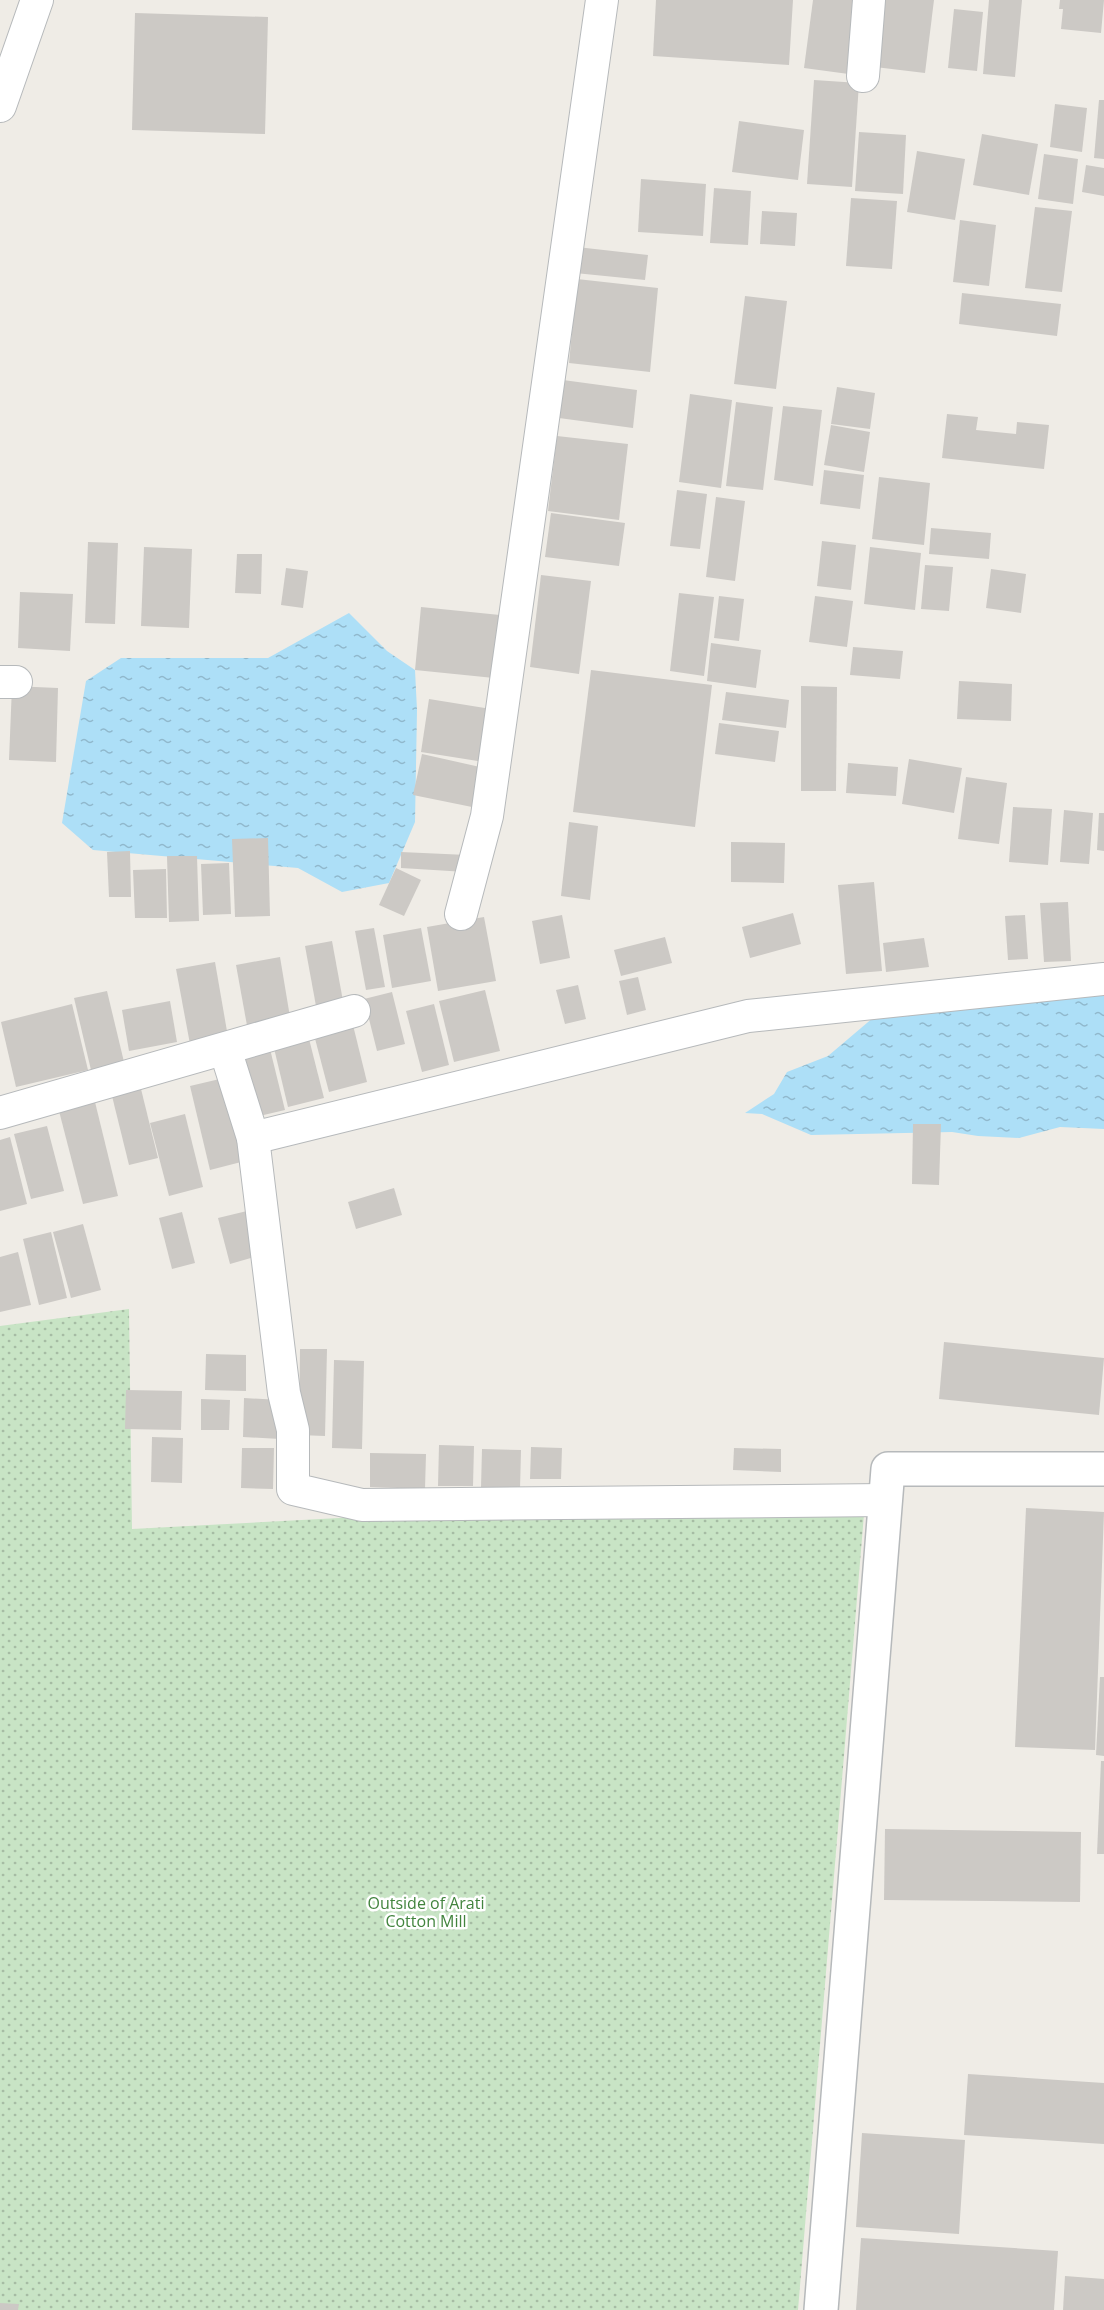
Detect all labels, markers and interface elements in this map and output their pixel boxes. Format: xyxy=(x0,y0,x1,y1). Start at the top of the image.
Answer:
park label: Outside of Arati Cotton Mill xyxy=(367,1892,485,1932)

